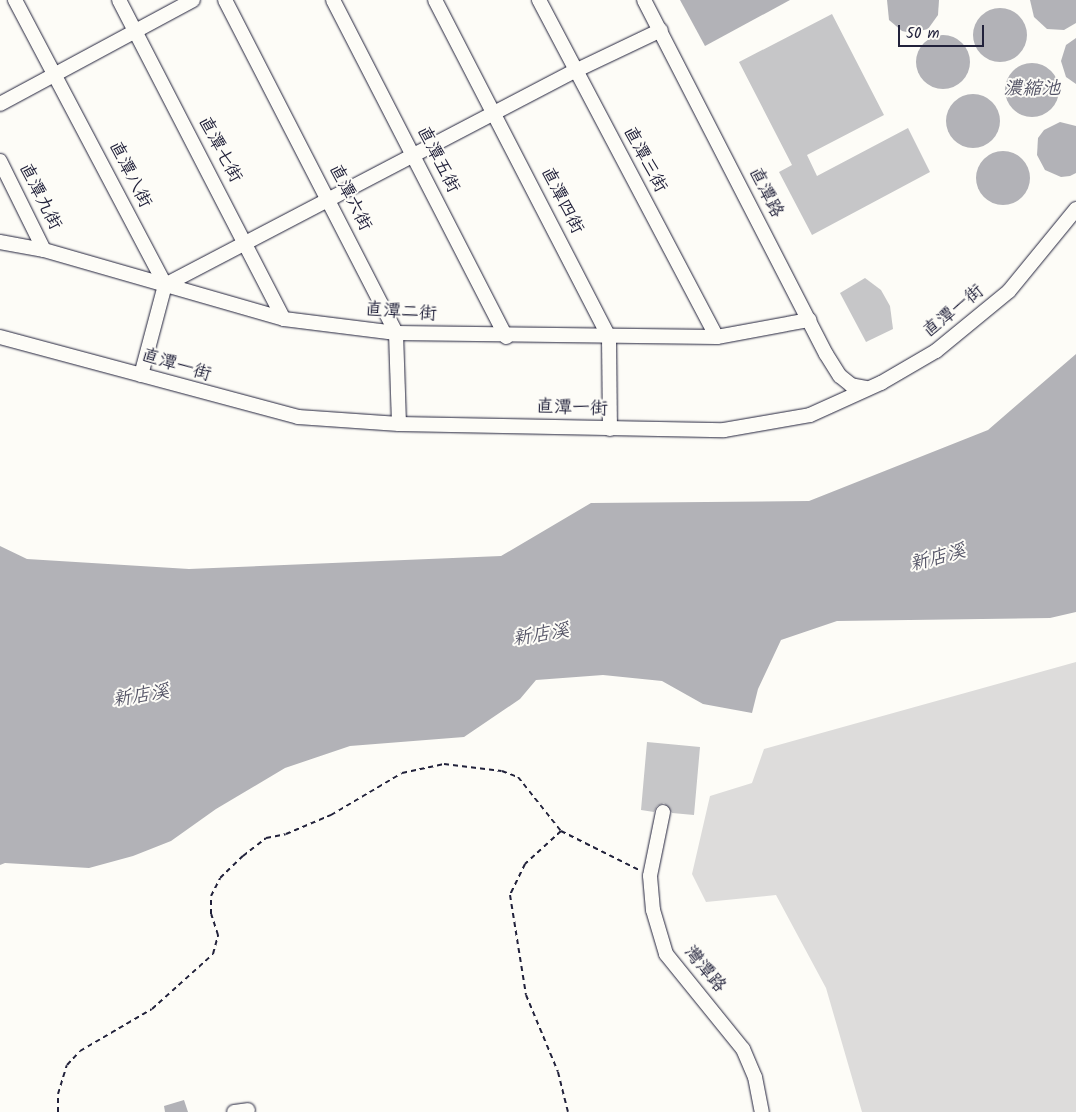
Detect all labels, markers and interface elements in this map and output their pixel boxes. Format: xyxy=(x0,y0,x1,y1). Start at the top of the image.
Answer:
scale bar xyxy=(901,15,987,47)
text: 50 m xyxy=(906,22,940,46)
water label: 濃縮池 xyxy=(1004,79,1060,101)
street label: 直潭七街 xyxy=(193,113,245,187)
street label: 直潭五街 xyxy=(411,123,463,197)
street label: 直潭三街 xyxy=(618,123,670,197)
street label: 直潭八街 xyxy=(103,138,155,212)
street label: 直潭九街 xyxy=(13,160,65,234)
street label: 直潭六街 xyxy=(323,161,375,235)
street label: 直潭四街 xyxy=(535,164,587,238)
street label: 直潭路 xyxy=(743,164,787,222)
street label: 直潭一街 xyxy=(919,281,989,343)
street label: 直潭二街 xyxy=(364,300,438,326)
street label: 直潭一街 xyxy=(138,345,214,387)
street label: 直潭一街 xyxy=(536,397,608,421)
water label: 新店溪 xyxy=(908,541,968,577)
water label: 新店溪 xyxy=(511,620,571,652)
water label: 新店溪 xyxy=(111,681,171,713)
street label: 灣潭路 xyxy=(678,942,730,998)

